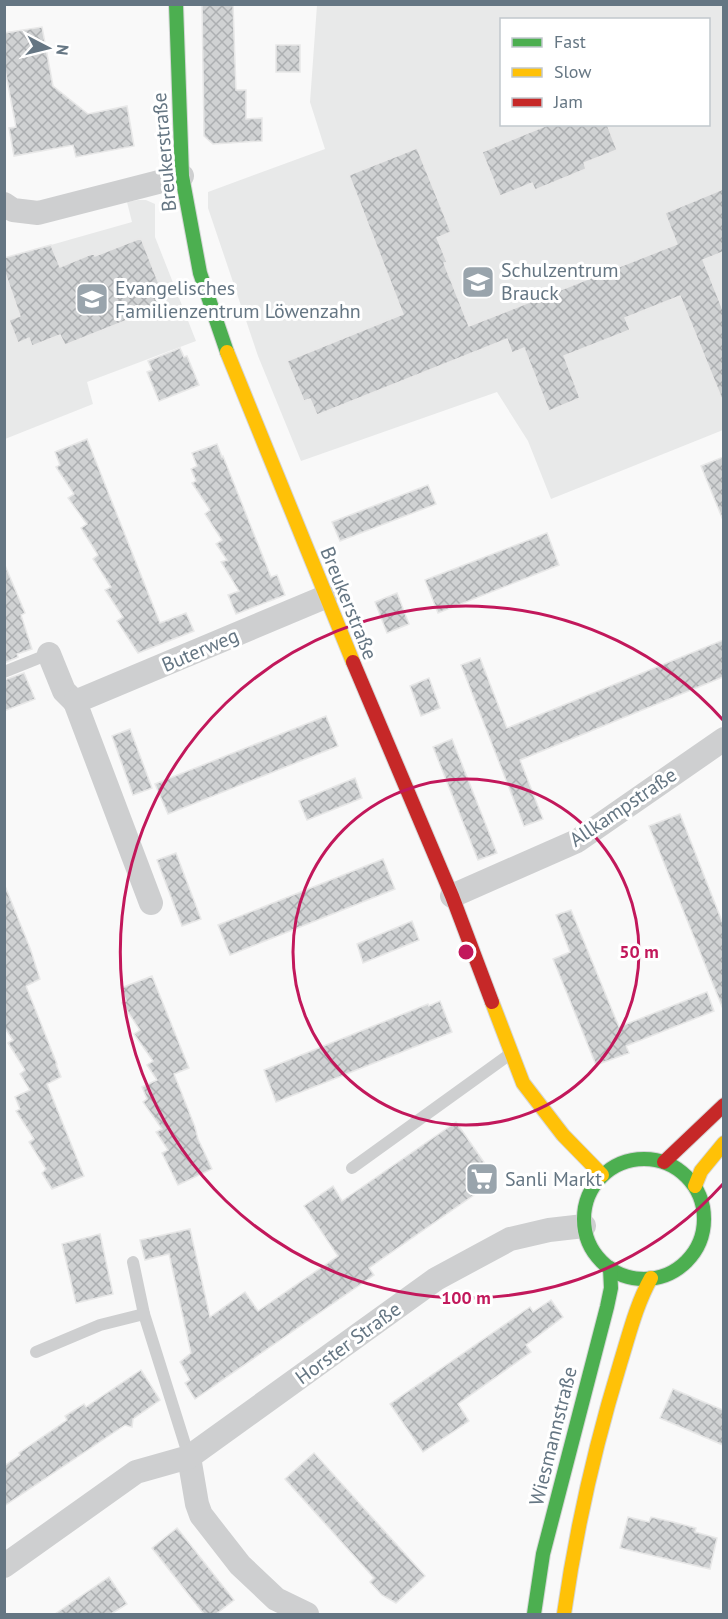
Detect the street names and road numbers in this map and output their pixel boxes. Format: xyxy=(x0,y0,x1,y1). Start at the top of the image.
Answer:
street label: Breukerstraße xyxy=(146,91,182,213)
street label: Breukerstraße xyxy=(315,543,383,663)
street label: Buterweg xyxy=(158,622,242,678)
street label: Allkampstraße xyxy=(564,762,682,852)
street label: Horster Straße xyxy=(290,1296,406,1390)
street label: Wiesmannstraße xyxy=(523,1364,583,1508)

